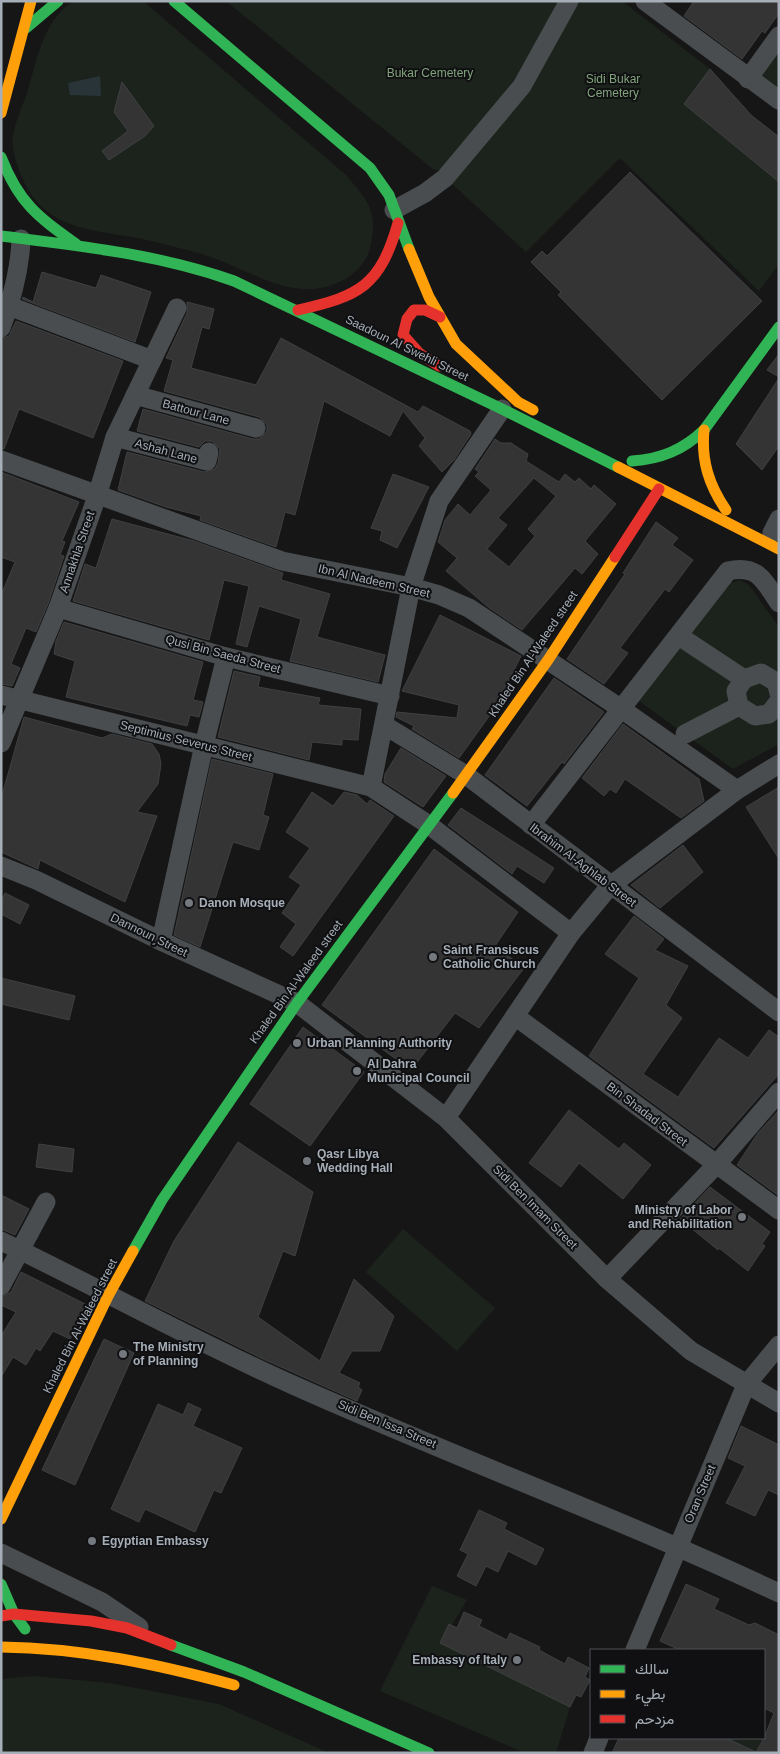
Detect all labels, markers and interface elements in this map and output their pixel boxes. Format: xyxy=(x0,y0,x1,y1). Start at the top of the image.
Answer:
park label: Bukar Cemetery xyxy=(387,66,473,80)
park label: Sidi Bukar Cemetery xyxy=(586,72,640,100)
street label: Saadoun Al Swehli Street xyxy=(343,312,472,384)
street label: Battour Lane xyxy=(161,396,231,428)
street label: Ashah Lane xyxy=(133,436,199,466)
street label: Annakhla Street xyxy=(56,509,98,595)
street label: Ibn Al Nadeem Street xyxy=(317,561,432,601)
street label: Khaled Bin Al-Waleed street xyxy=(486,588,581,720)
street label: Qusi Bin Saeda Street xyxy=(164,632,283,676)
street label: Septimius Severus Street xyxy=(119,718,254,764)
street label: Ibrahim Al-Aghlab Street xyxy=(527,820,640,910)
place label: Danon Mosque xyxy=(199,896,285,910)
marker: Danon Mosque xyxy=(183,897,195,909)
street label: Dannoun ٍStreet xyxy=(108,910,190,961)
street label: Khaled Bin Al-Waleed street xyxy=(247,917,346,1046)
place label: Saint Fransiscus Catholic Church xyxy=(443,943,539,971)
marker: Saint Fransiscus Catholic Church xyxy=(427,951,439,963)
place label: Urban Planning Authority xyxy=(307,1036,452,1050)
marker: Urban Planning Authority xyxy=(291,1037,303,1049)
place label: Al Dahra Municipal Council xyxy=(367,1057,470,1085)
marker: Al Dahra Municipal Council xyxy=(351,1065,363,1077)
street label: Bin Shadad Street xyxy=(604,1079,691,1149)
place label: Qasr Libya Wedding Hall xyxy=(317,1147,393,1175)
marker: Qasr Libya Wedding Hall xyxy=(301,1155,313,1167)
street label: Sidi Ben Imam Street xyxy=(490,1162,581,1253)
place label: Ministry of Labor and Rehabilitation xyxy=(628,1203,732,1231)
marker: Ministry of Labor and Rehabilitation xyxy=(736,1211,748,1223)
street label: Khaled Bin Al-Waleed street xyxy=(40,1256,120,1396)
place label: The Ministry of Planning xyxy=(133,1340,204,1368)
marker: The Ministry of Planning xyxy=(117,1348,129,1360)
street label: Sidi Ben Issa Street xyxy=(336,1397,439,1451)
street label: Oran Street xyxy=(681,1462,719,1525)
place label: Egyptian Embassy xyxy=(102,1534,209,1548)
marker: Egyptian Embassy xyxy=(86,1535,98,1547)
legend xyxy=(590,1649,765,1739)
place label: Embassy of Italy xyxy=(412,1653,507,1667)
marker: Embassy of Italy xyxy=(511,1654,523,1666)
text: سالك xyxy=(635,1660,669,1677)
text: بطيء xyxy=(635,1685,665,1707)
text: مزدحم xyxy=(635,1710,674,1729)

